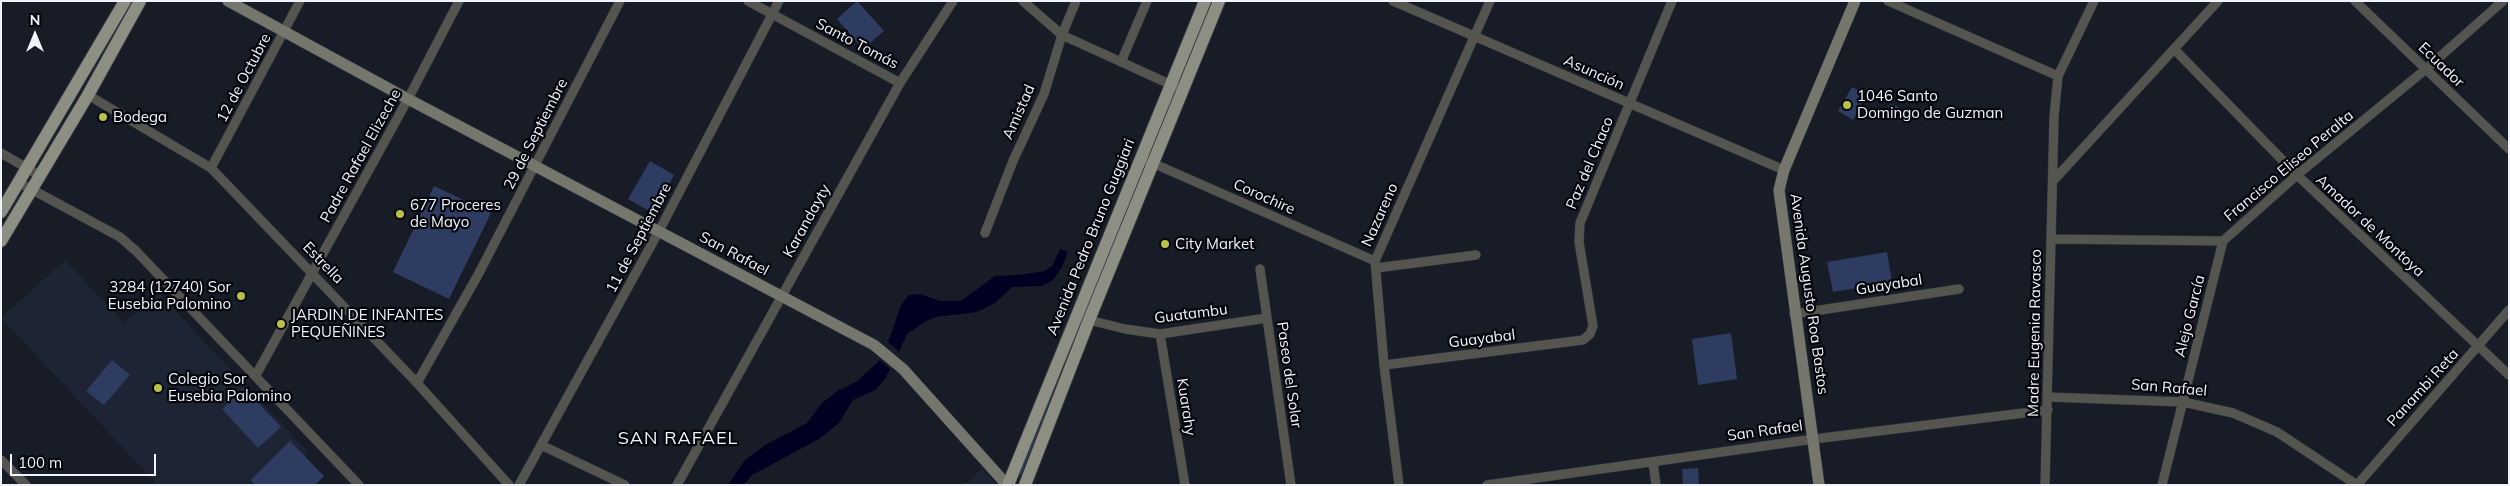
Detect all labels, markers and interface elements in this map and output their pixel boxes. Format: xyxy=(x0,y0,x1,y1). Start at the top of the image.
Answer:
north arrow xyxy=(10,10,60,60)
text: N xyxy=(30,11,40,29)
street label: Santo Tomás xyxy=(813,15,901,73)
street label: 12 de Octubre xyxy=(213,30,275,126)
street label: Ecuador xyxy=(2414,39,2468,91)
street label: Asunción xyxy=(1561,52,1627,94)
street label: 29 de Septiembre xyxy=(500,76,572,192)
street label: Amistad xyxy=(999,82,1039,142)
street label: Padre Rafael Elizeche xyxy=(317,86,405,226)
place label: 1046 Santo Domingo de Guzman xyxy=(1857,87,2003,122)
marker: 1046 Santo Domingo de Guzman xyxy=(1841,99,1853,111)
street label: Francisco Eliseo Peralta xyxy=(2221,107,2357,225)
place label: Bodega xyxy=(113,108,167,126)
marker: Bodega xyxy=(97,111,109,123)
street label: Paz del Chaco xyxy=(1562,114,1618,212)
street label: Avenida Pedro Bruno Guggiari xyxy=(1043,136,1139,338)
street label: Amador de Montoya xyxy=(2312,171,2428,281)
street label: Corochire xyxy=(1230,175,1298,219)
street label: 11 de Septiembre xyxy=(602,180,676,296)
street label: Nazareno xyxy=(1358,180,1402,250)
street label: Karandayty xyxy=(779,181,835,261)
street label: Avenida Augusto Roa Bastos xyxy=(1786,192,1832,396)
place label: 677 Proceres de Mayo xyxy=(410,196,501,231)
marker: 677 Proceres de Mayo xyxy=(394,208,406,220)
street label: San Rafael xyxy=(696,228,772,280)
place label: City Market xyxy=(1175,235,1254,253)
street label: Estrella xyxy=(299,238,347,288)
marker: City Market xyxy=(1159,238,1171,250)
street label: Madre Eugenia Ravasco xyxy=(2025,249,2045,417)
street label: Guayabal xyxy=(1855,271,1923,299)
street label: Alejo García xyxy=(2171,273,2209,359)
place label: 3284 (12740) Sor Eusebia Palomino xyxy=(108,278,231,313)
marker: 3284 (12740) Sor Eusebia Palomino xyxy=(235,290,247,302)
street label: Guatambu xyxy=(1153,301,1229,327)
place label: JARDIN DE INFANTES PEQUEÑINES xyxy=(291,306,443,341)
marker: JARDIN DE INFANTES PEQUEÑINES xyxy=(275,318,287,330)
street label: Paseo del Solar xyxy=(1273,321,1305,429)
street label: Guayabal xyxy=(1448,326,1516,352)
street label: Panambi Reta xyxy=(2383,345,2463,431)
place label: Colegio Sor Eusebia Palomino xyxy=(168,370,291,405)
street label: San Rafael xyxy=(2130,376,2208,400)
street label: Kuarahy xyxy=(1173,377,1199,437)
marker: Colegio Sor Eusebia Palomino xyxy=(152,382,164,394)
street label: San Rafael xyxy=(1726,417,1804,445)
district label: SAN RAFAEL xyxy=(616,428,740,450)
scale bar xyxy=(12,444,159,476)
text: 100 m xyxy=(18,453,62,472)

